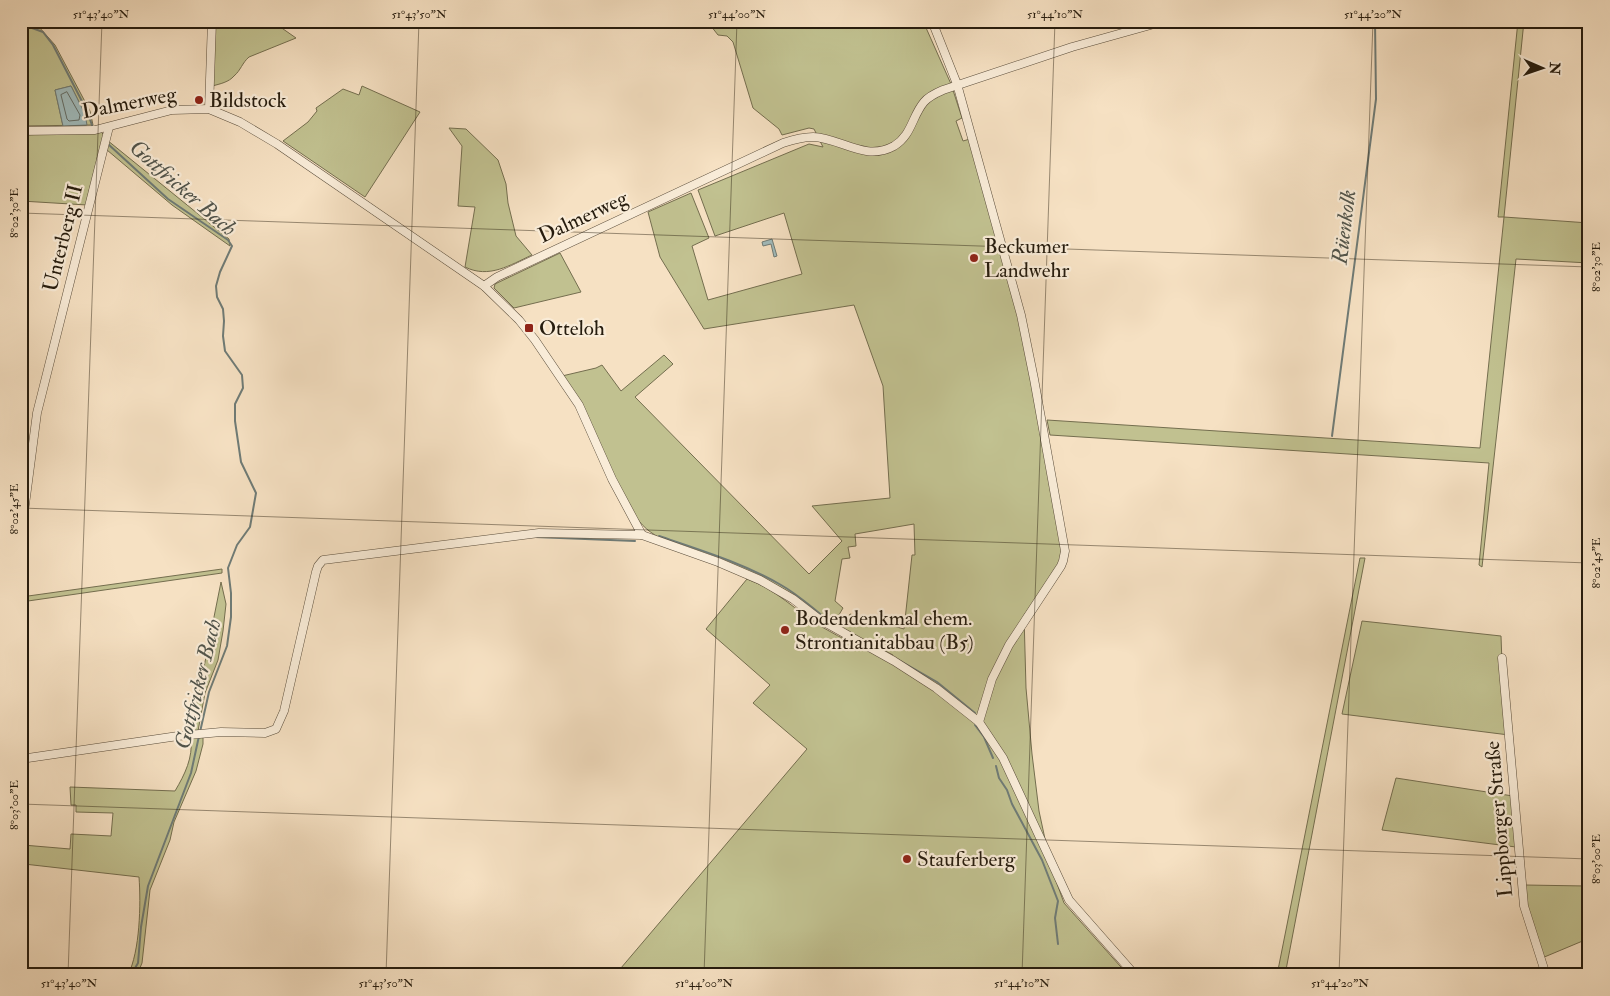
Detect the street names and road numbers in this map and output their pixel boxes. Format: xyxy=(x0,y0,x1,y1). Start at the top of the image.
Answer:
street label: Dalmerweg xyxy=(79,80,179,125)
street label: Unterberg II xyxy=(37,181,89,295)
street label: Dalmerweg xyxy=(534,184,633,249)
street label: Lippborger Straße xyxy=(1479,740,1519,898)

